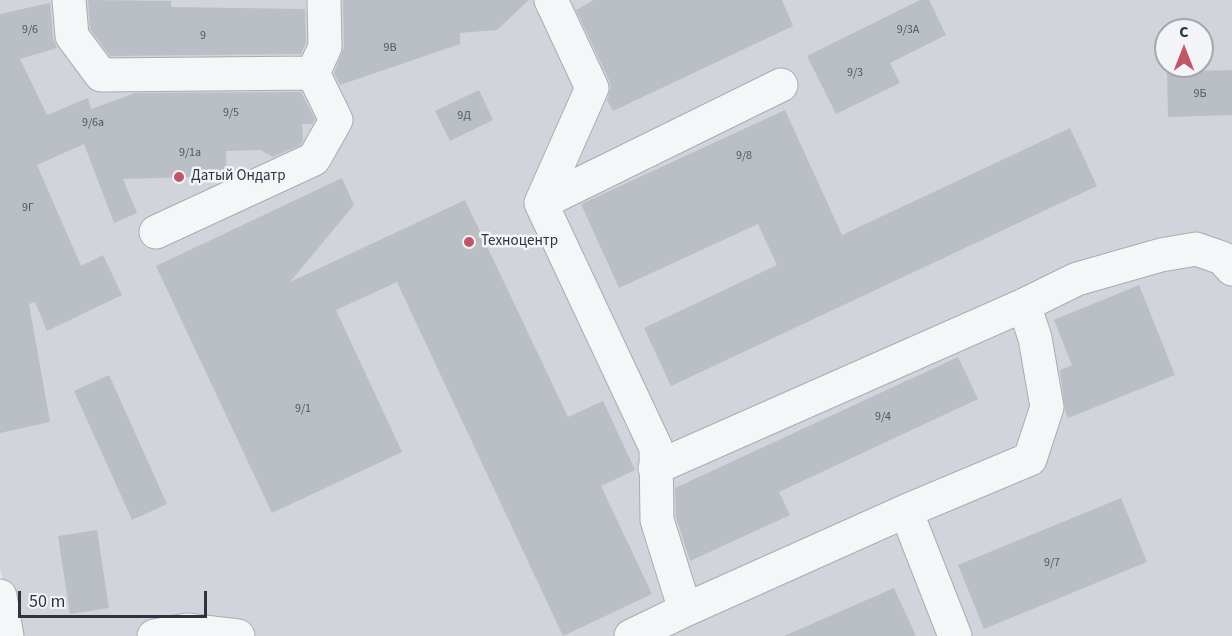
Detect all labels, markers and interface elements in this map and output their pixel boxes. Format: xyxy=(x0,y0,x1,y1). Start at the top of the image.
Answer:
north arrow xyxy=(1154,18,1214,78)
text: С xyxy=(1179,21,1189,43)
house number: 9/6 xyxy=(22,23,38,37)
house number: 9/3А xyxy=(897,23,919,37)
house number: 9 xyxy=(200,29,206,43)
house number: 9В xyxy=(383,41,397,55)
house number: 9/3 xyxy=(847,66,863,80)
house number: 9Б xyxy=(1194,87,1206,101)
house number: 9/5 xyxy=(223,106,239,120)
house number: 9Д xyxy=(457,109,471,123)
house number: 9/6а xyxy=(82,116,104,130)
house number: 9/1а xyxy=(179,146,201,160)
house number: 9/8 xyxy=(736,149,752,163)
place label: Датый Ондатр xyxy=(191,168,286,186)
marker: Датый Ондатр xyxy=(172,170,186,184)
house number: 9Г xyxy=(22,201,34,215)
place label: Техноцентр xyxy=(481,233,558,251)
marker: Техноцентр xyxy=(462,235,476,249)
house number: 9/1 xyxy=(295,402,311,416)
house number: 9/4 xyxy=(875,410,891,424)
house number: 9/7 xyxy=(1044,556,1060,570)
scale bar xyxy=(21,579,210,617)
text: 50 m xyxy=(29,589,65,614)

